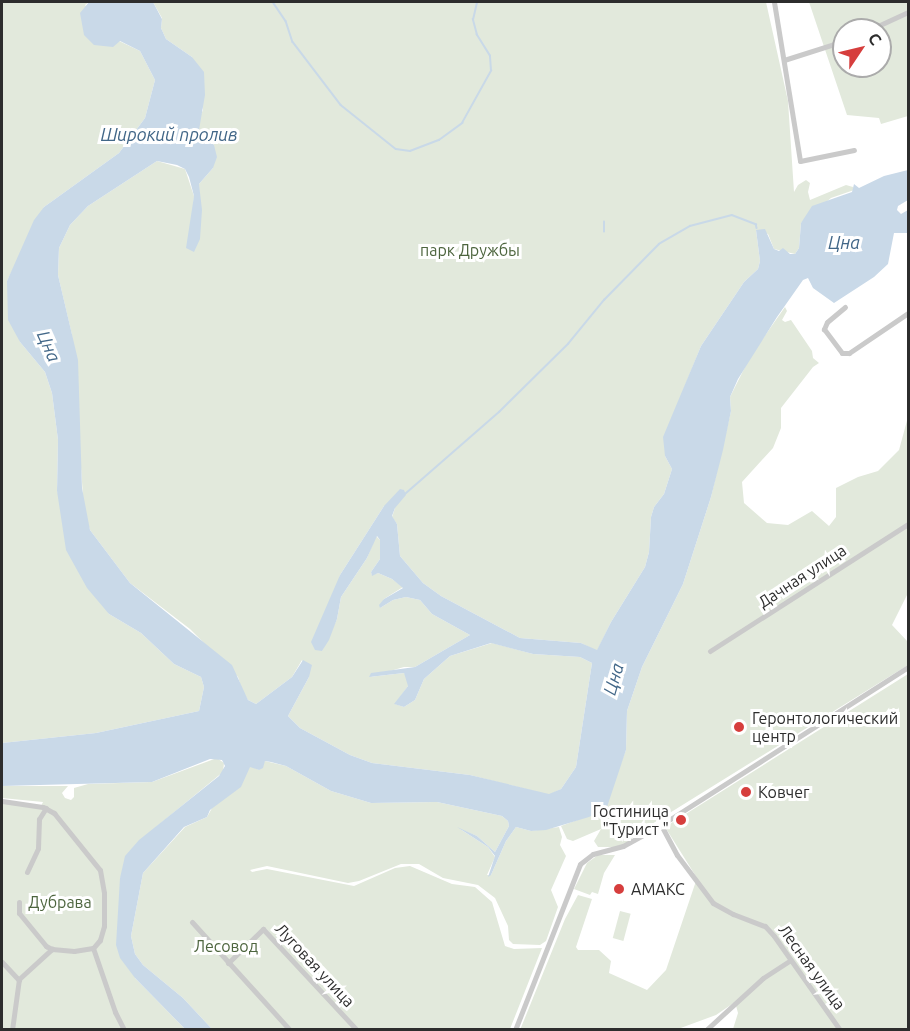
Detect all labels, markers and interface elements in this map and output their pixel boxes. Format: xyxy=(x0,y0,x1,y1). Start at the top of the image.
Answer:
north arrow xyxy=(832,18,892,78)
text: С xyxy=(865,29,885,48)
water label: Широкий пролив xyxy=(100,123,238,145)
water label: Цна xyxy=(828,231,860,253)
park label: парк Дружбы xyxy=(420,240,520,260)
water label: Цна xyxy=(33,327,65,365)
street label: Дачная улица xyxy=(754,540,850,612)
water label: Цна xyxy=(598,661,628,697)
place label: Геронтологический центр xyxy=(752,708,898,746)
marker: Геронтологический центр xyxy=(730,718,748,736)
place label: Ковчег xyxy=(758,782,809,802)
marker: Ковчег xyxy=(739,785,753,799)
place label: Гостиница "Турист " xyxy=(593,801,669,839)
marker: Гостиница "Турист " xyxy=(674,813,688,827)
place label: АМАКС xyxy=(631,879,685,899)
marker: АМАКС xyxy=(612,882,626,896)
park label: Дубрава xyxy=(28,892,92,912)
street label: Луговая улица xyxy=(271,919,359,1011)
street label: Лесная улица xyxy=(775,921,849,1013)
park label: Лесовод xyxy=(194,936,258,956)

